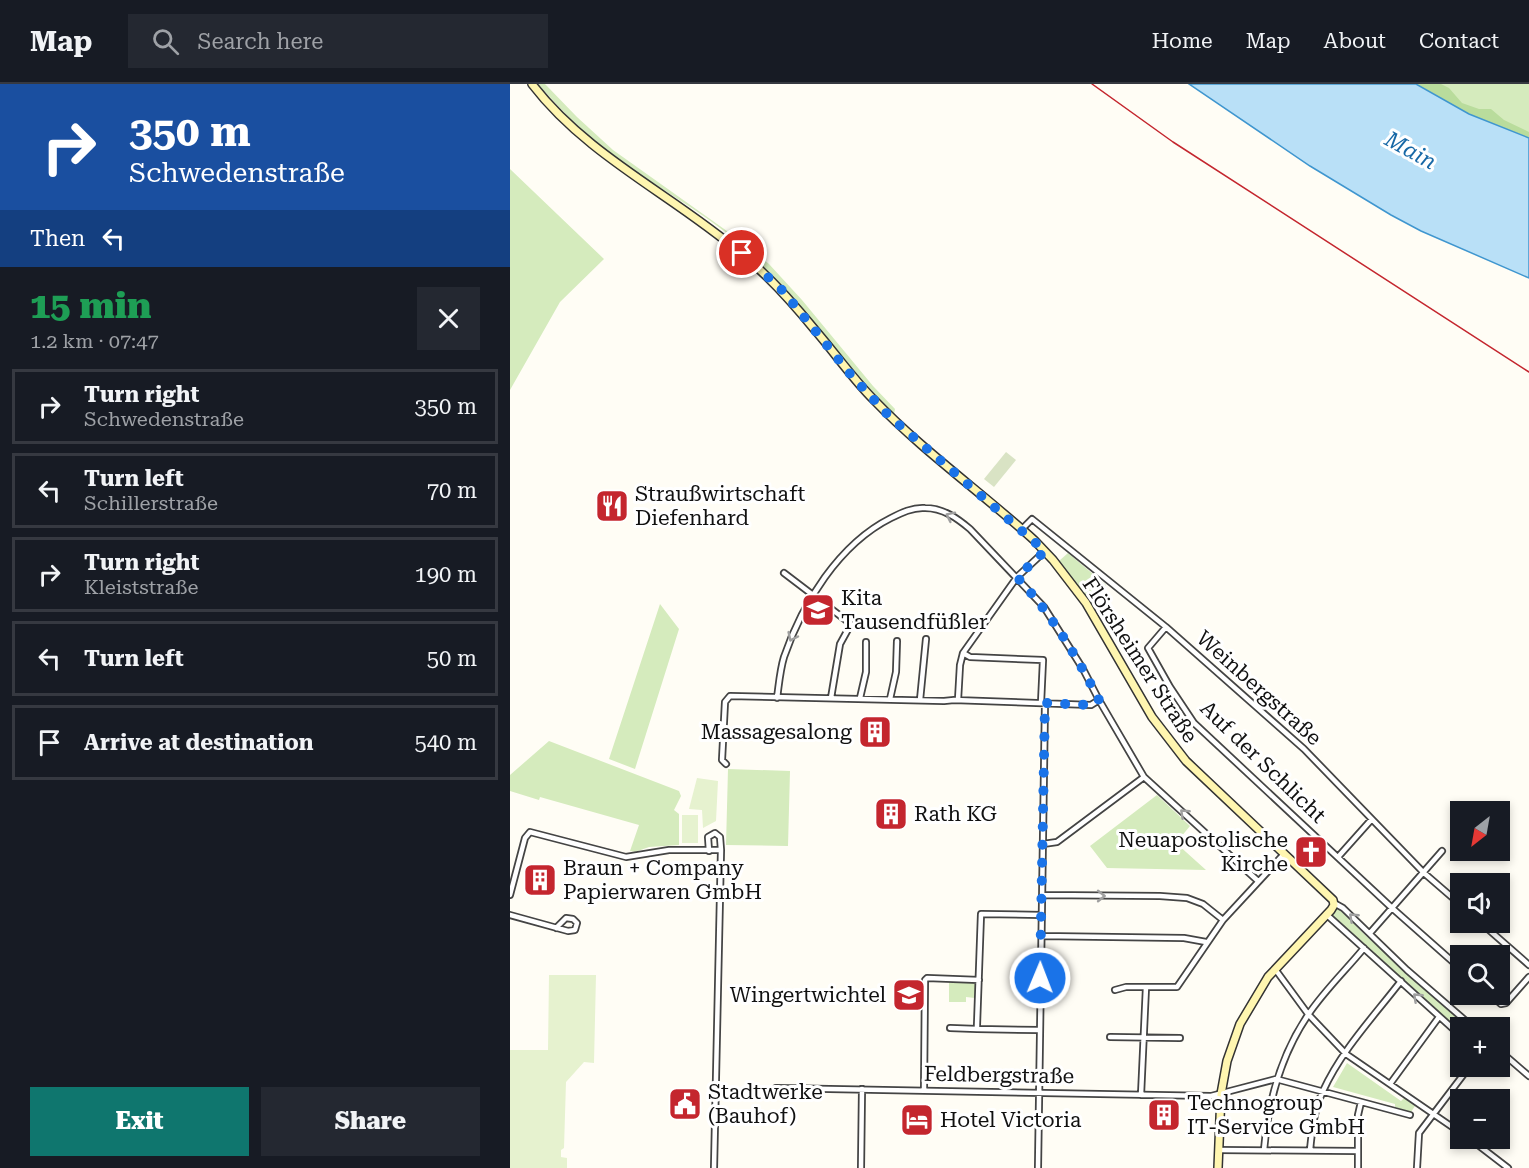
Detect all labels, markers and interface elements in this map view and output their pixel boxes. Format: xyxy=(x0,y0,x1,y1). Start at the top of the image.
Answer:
search box xyxy=(128,14,548,68)
text: Map xyxy=(30,25,92,58)
icon: search xyxy=(149,25,182,58)
text: Search here xyxy=(197,29,323,54)
text: Home xyxy=(1152,29,1213,53)
text: Map xyxy=(1246,29,1291,53)
text: About xyxy=(1324,29,1386,53)
text: Contact xyxy=(1419,29,1499,53)
text: 350 m xyxy=(129,107,251,156)
icon: right xyxy=(30,108,108,186)
water label: Main xyxy=(1380,126,1441,175)
text: Schwedenstraße xyxy=(129,157,345,189)
icon: left xyxy=(97,222,130,255)
text: Then xyxy=(30,226,85,251)
pin xyxy=(716,227,767,278)
icon: arrive xyxy=(725,236,758,269)
text: 15 min xyxy=(30,285,151,327)
button: close xyxy=(417,287,480,350)
text: 1.2 km · 07:47 xyxy=(30,329,159,353)
text: Turn right xyxy=(84,382,199,407)
icon: right xyxy=(33,390,66,423)
text: 350 m xyxy=(414,394,477,419)
text: Schwedenstraße xyxy=(84,407,244,431)
text: Turn left xyxy=(84,466,184,491)
icon: left xyxy=(33,474,66,507)
text: 70 m xyxy=(427,478,477,503)
place label: Straußwirtschaft Diefenhard xyxy=(635,482,806,530)
restaurant icon: Straußwirtschaft Diefenhard xyxy=(594,488,630,524)
text: Schillerstraße xyxy=(84,491,218,515)
one-way arrow xyxy=(946,511,957,523)
text: Turn right xyxy=(84,550,199,575)
icon: right xyxy=(33,558,66,591)
text: 190 m xyxy=(414,562,477,587)
street label: Flörsheimer Straße xyxy=(1078,573,1202,747)
text: Kleiststraße xyxy=(84,575,198,599)
place label: Kita Tausendfüßler xyxy=(841,586,988,634)
school or university icon: Kita Tausendfüßler xyxy=(800,592,836,628)
street label: Weinbergstraße xyxy=(1192,626,1326,750)
one-way arrow xyxy=(788,631,800,642)
icon: left xyxy=(33,642,66,675)
text: Turn left xyxy=(84,646,184,671)
text: 50 m xyxy=(427,646,477,671)
street label: Auf der Schlicht xyxy=(1195,696,1331,828)
building icon: Massagesalong xyxy=(857,714,893,750)
place label: Massagesalong xyxy=(701,720,852,744)
icon: arrive xyxy=(33,726,66,759)
text: Arrive at destination xyxy=(84,730,313,755)
text: 540 m xyxy=(414,730,477,755)
building icon: Rath KG xyxy=(873,796,909,832)
north arrow xyxy=(1450,801,1510,861)
map controls xyxy=(1450,801,1510,1149)
place label: Rath KG xyxy=(914,802,997,826)
one-way arrow xyxy=(1180,809,1191,820)
place label: Neuapostolische Kirche xyxy=(1118,828,1288,876)
church icon: Neuapostolische Kirche xyxy=(1293,834,1329,870)
place label: Braun + Company Papierwaren GmbH xyxy=(563,856,762,904)
building icon: Braun + Company Papierwaren GmbH xyxy=(522,862,558,898)
button: sound xyxy=(1450,873,1510,933)
one-way arrow xyxy=(1096,890,1105,902)
one-way arrow xyxy=(1349,913,1360,924)
button: search xyxy=(1450,945,1510,1005)
position arrow xyxy=(1008,946,1072,1010)
school or university icon: Wingertwichtel xyxy=(891,977,927,1013)
place label: Wingertwichtel xyxy=(730,983,887,1007)
one-way arrow xyxy=(1414,993,1424,1004)
button: + xyxy=(1450,1017,1510,1077)
street label: Feldbergstraße xyxy=(924,1062,1074,1088)
place label: Stadtwerke (Bauhof) xyxy=(708,1080,823,1128)
public building icon: Stadtwerke (Bauhof) xyxy=(667,1086,703,1122)
button: Exit xyxy=(30,1087,249,1156)
button: Share xyxy=(261,1087,480,1156)
button: − xyxy=(1450,1089,1510,1149)
place label: Technogroup IT-Service GmbH xyxy=(1187,1091,1365,1139)
building icon: Technogroup IT-Service GmbH xyxy=(1146,1097,1182,1133)
hotel icon: Hotel Victoria xyxy=(899,1102,935,1138)
place label: Hotel Victoria xyxy=(940,1108,1082,1132)

